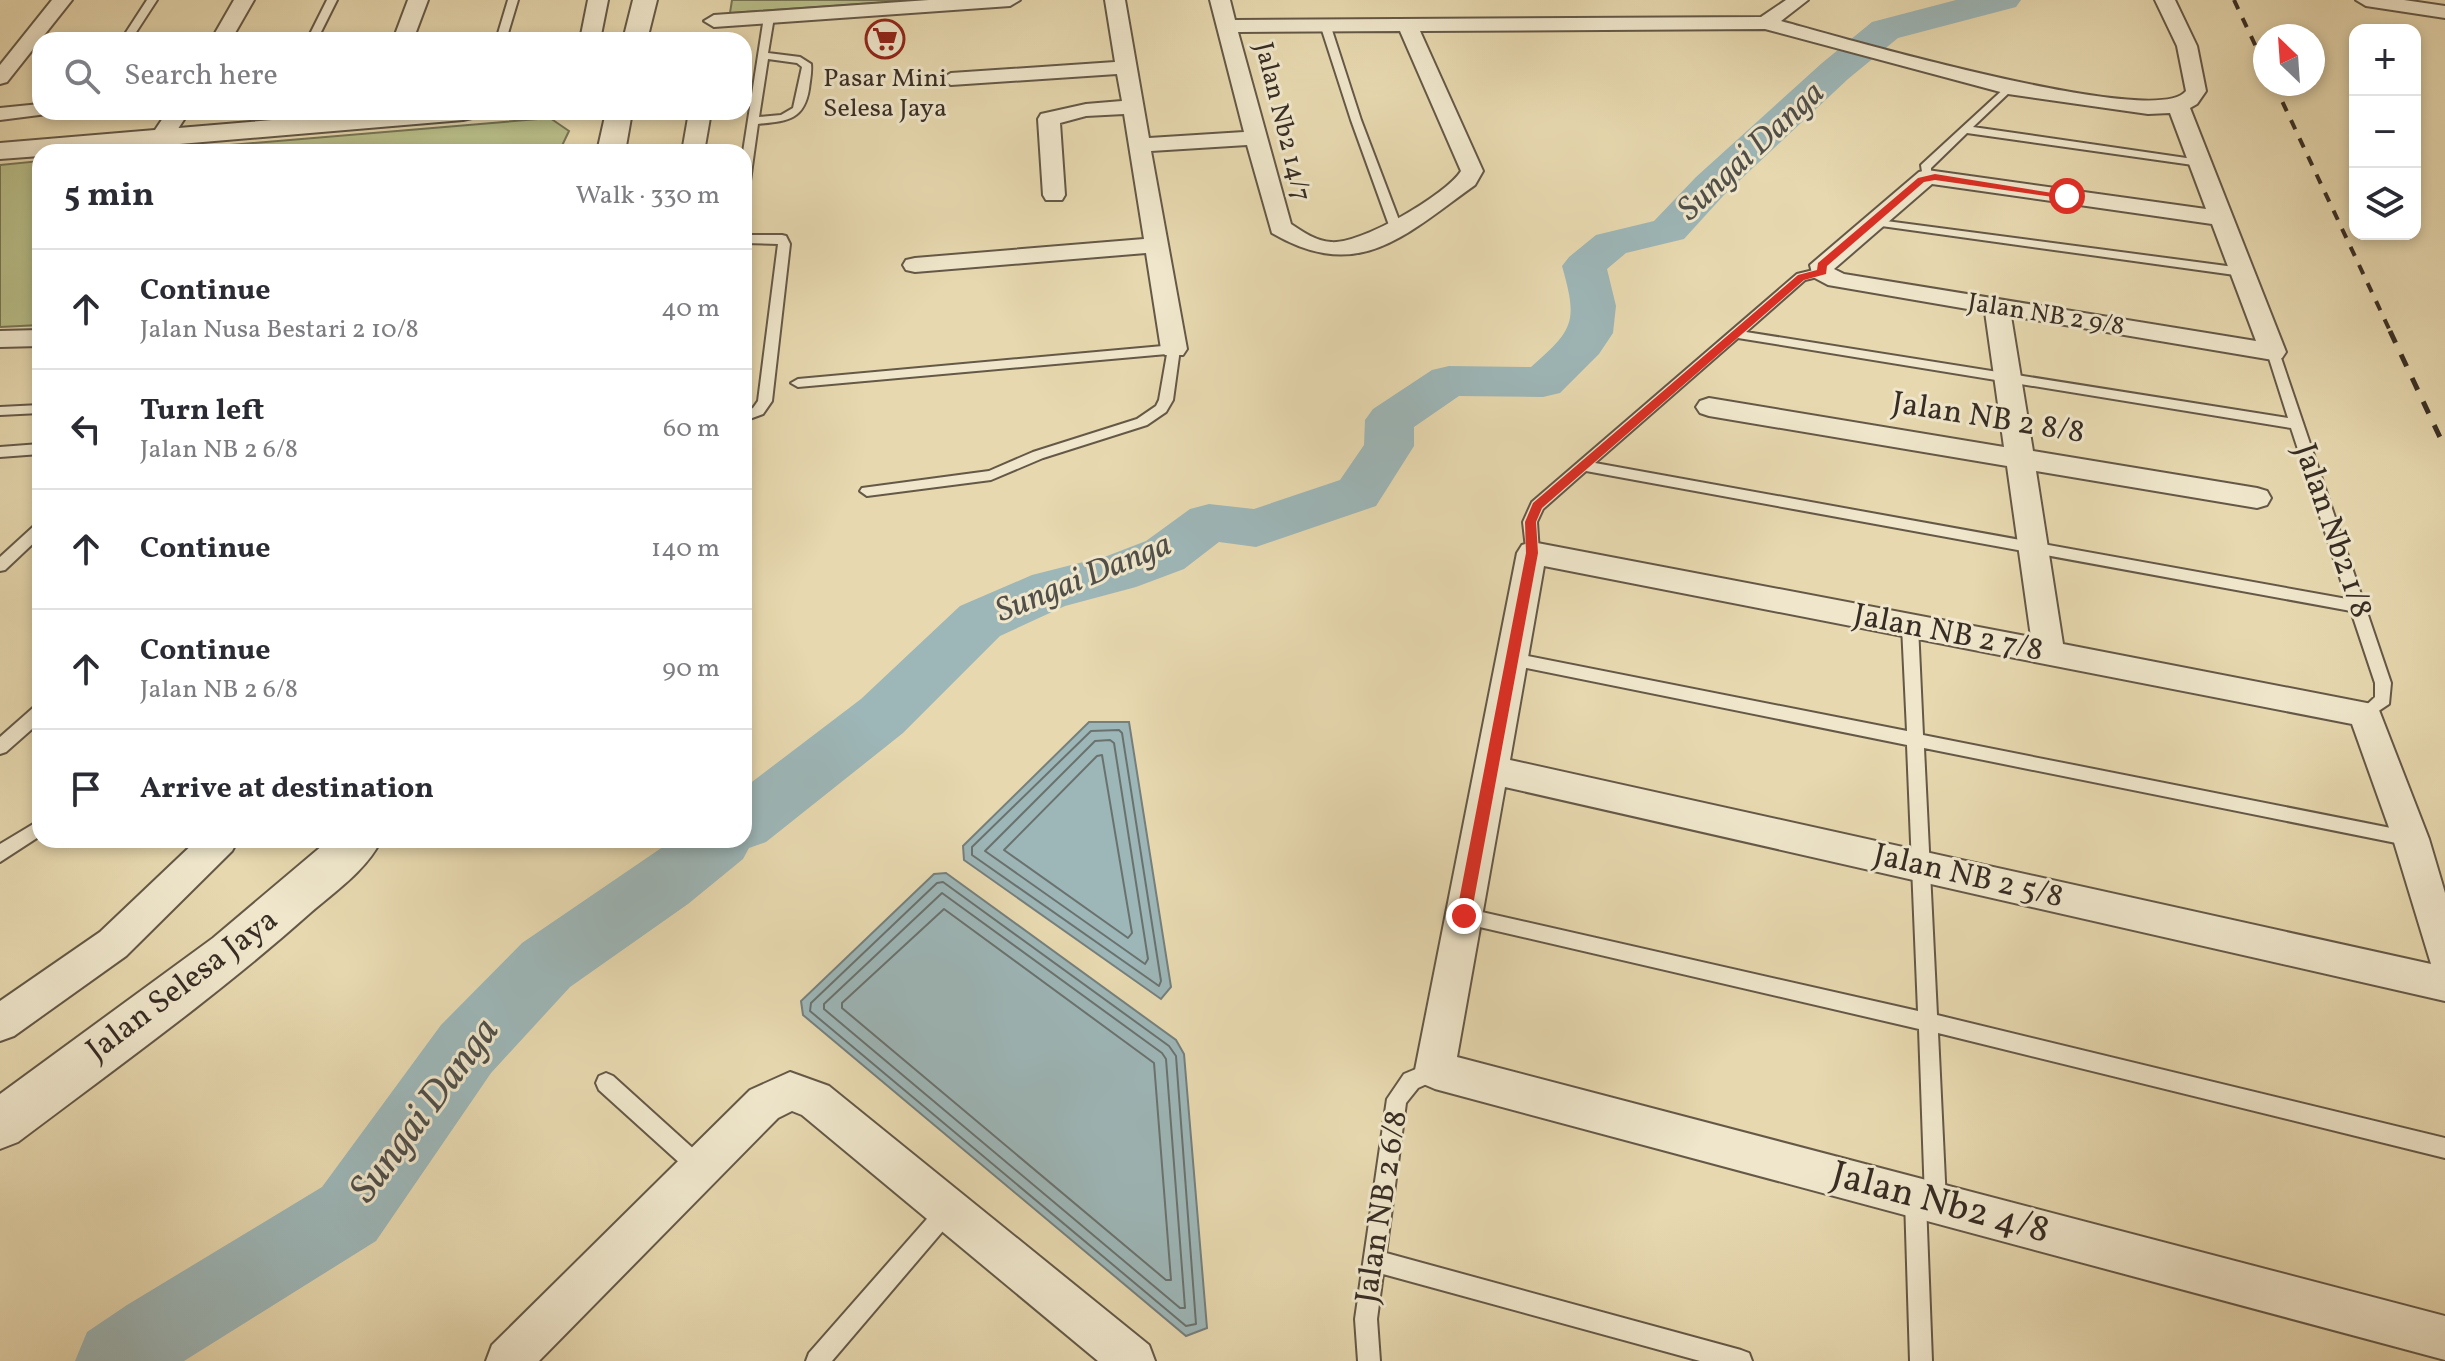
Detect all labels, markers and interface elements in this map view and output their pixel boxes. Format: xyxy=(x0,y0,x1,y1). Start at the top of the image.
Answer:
supermarket icon: Pasar Mini Selesa Jaya xyxy=(864,18,906,60)
north arrow xyxy=(2253,24,2325,96)
map controls xyxy=(2349,24,2421,240)
button: + xyxy=(2349,24,2421,96)
search box xyxy=(32,32,752,120)
street label: Jalan Nb2 14/7 xyxy=(1245,39,1319,205)
icon: search xyxy=(60,54,104,98)
text: Search here xyxy=(124,55,278,97)
place label: Pasar Mini Selesa Jaya xyxy=(823,61,947,127)
water label: Sungai Danga xyxy=(1668,71,1836,233)
button: − xyxy=(2349,96,2421,168)
button: layers xyxy=(2349,168,2421,240)
text: 5 min xyxy=(64,173,154,220)
text: Walk · 330 m xyxy=(576,178,720,214)
route start xyxy=(2049,178,2085,214)
text: Continue xyxy=(140,270,271,312)
street label: Jalan NB 2 9/8 xyxy=(1965,285,2127,345)
icon: ahead xyxy=(64,287,108,331)
text: 40 m xyxy=(661,291,720,327)
text: Jalan Nusa Bestari 2 10/8 xyxy=(140,312,419,348)
street label: Jalan NB 2 8/8 xyxy=(1889,382,2087,456)
text: Turn left xyxy=(140,390,264,432)
icon: left xyxy=(64,407,108,451)
text: 60 m xyxy=(663,411,720,447)
text: Jalan NB 2 6/8 xyxy=(140,432,298,468)
street label: Jalan Nb2 1/8 xyxy=(2282,438,2382,624)
water label: Sungai Danga xyxy=(989,522,1179,636)
icon: ahead xyxy=(64,527,108,571)
text: Continue xyxy=(140,528,271,570)
text: 140 m xyxy=(651,531,720,567)
street label: Jalan NB 2 7/8 xyxy=(1849,594,2047,674)
text: Continue xyxy=(140,630,271,672)
icon: ahead xyxy=(64,647,108,691)
text: 90 m xyxy=(662,651,720,687)
text: Jalan NB 2 6/8 xyxy=(140,672,298,708)
icon: arrive xyxy=(64,767,108,811)
text: Arrive at destination xyxy=(140,768,434,810)
street label: Jalan NB 2 5/8 xyxy=(1869,834,2067,920)
route end xyxy=(1446,898,1482,934)
street label: Jalan Selesa Jaya xyxy=(78,899,288,1073)
water label: Sungai Danga xyxy=(338,1007,514,1215)
street label: Jalan NB 2 6/8 xyxy=(1346,1108,1420,1306)
street label: Jalan Nb2 4/8 xyxy=(1825,1149,2055,1259)

